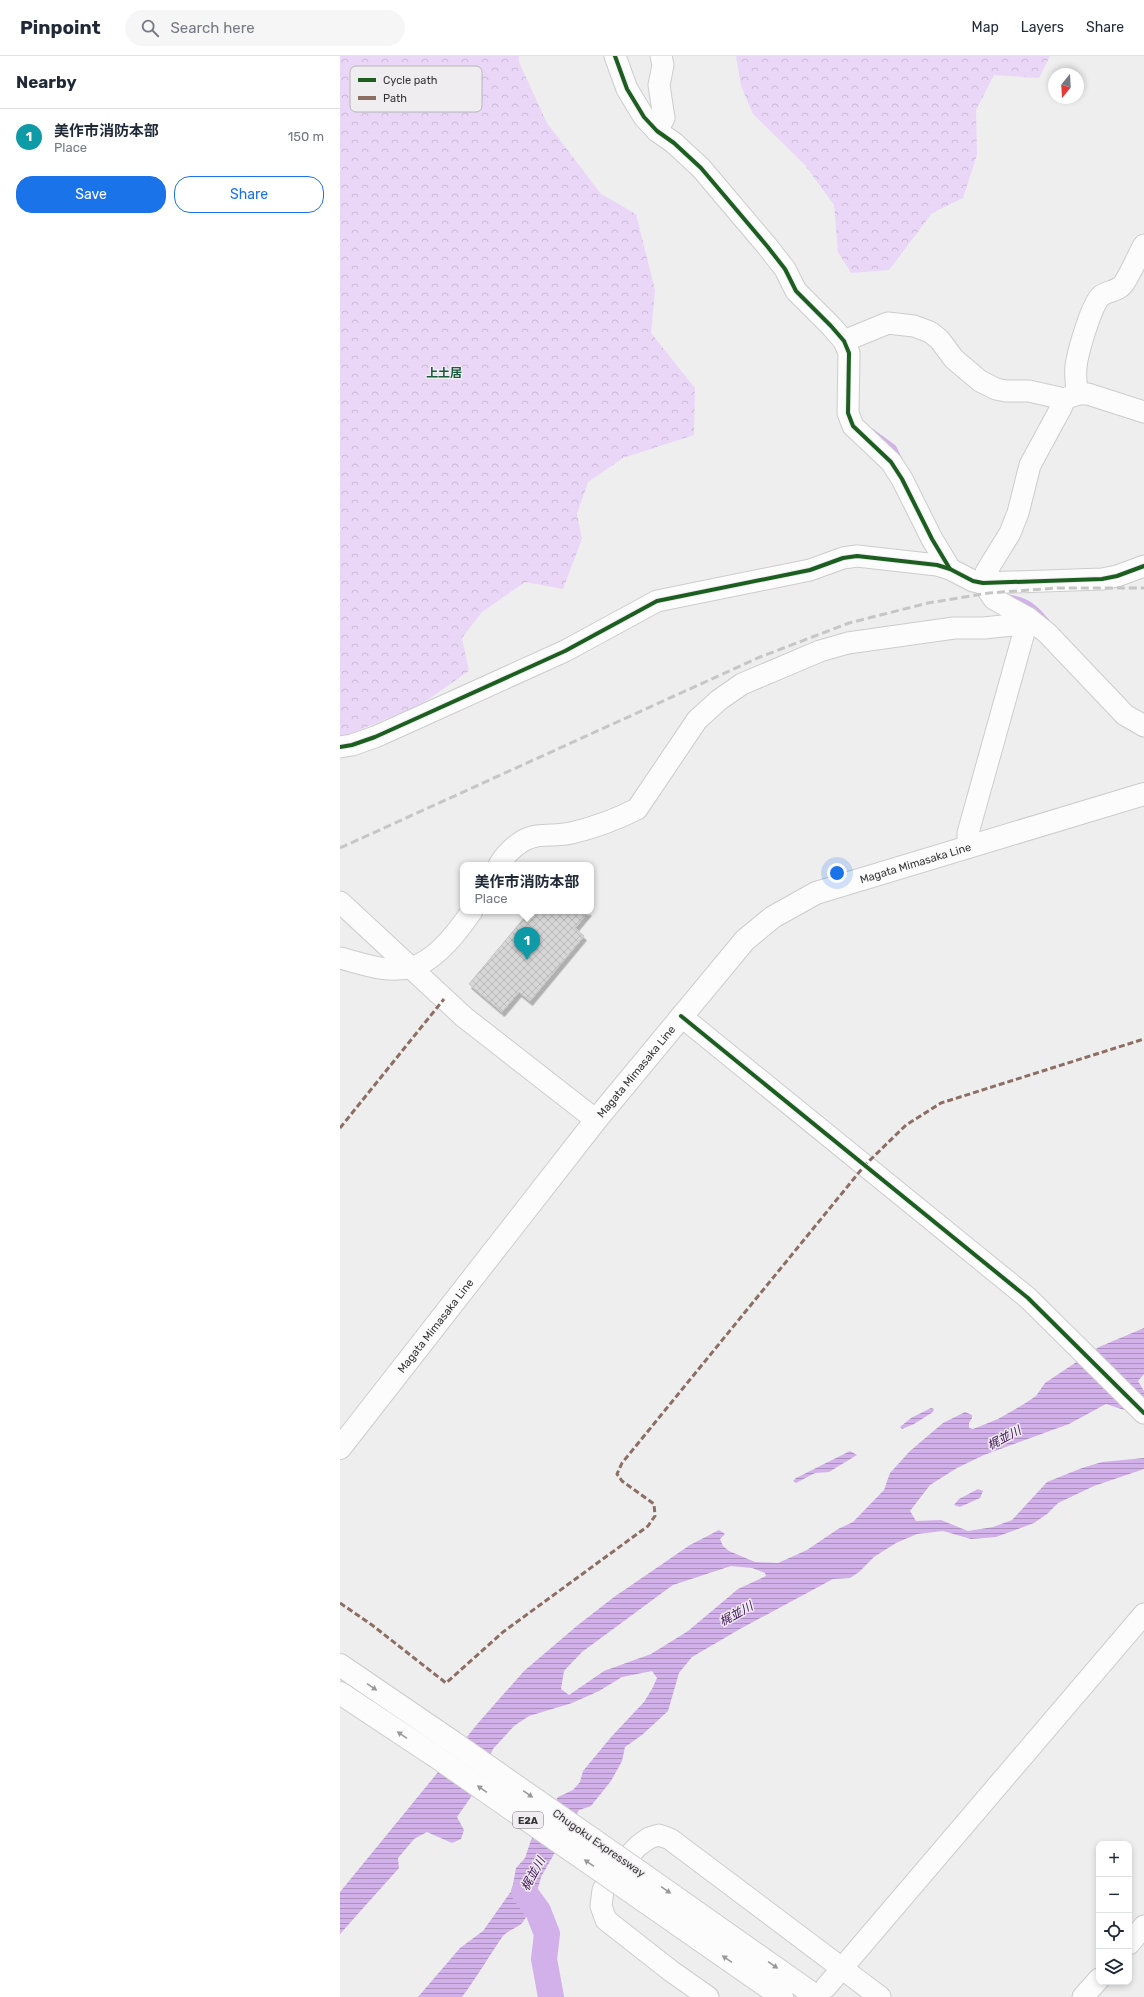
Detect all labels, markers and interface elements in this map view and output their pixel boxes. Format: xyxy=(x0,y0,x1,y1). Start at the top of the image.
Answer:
search box xyxy=(125,10,405,46)
text: Pinpoint xyxy=(20,16,101,39)
icon: search xyxy=(139,17,161,39)
text: Search here xyxy=(171,19,255,37)
text: Map xyxy=(972,19,999,36)
text: Layers xyxy=(1021,19,1064,36)
text: Share xyxy=(1086,19,1124,36)
legend xyxy=(350,66,482,112)
north arrow xyxy=(1048,68,1084,104)
text: Nearby xyxy=(16,72,77,92)
text: Cycle path xyxy=(383,74,437,87)
text: Path xyxy=(383,92,407,105)
text: 美作市消防本部 xyxy=(54,122,159,140)
text: 1 xyxy=(26,129,32,144)
text: 150 m xyxy=(288,129,324,144)
text: Place xyxy=(54,140,87,155)
button: Save xyxy=(16,176,166,213)
button: Share xyxy=(174,176,324,213)
district label: 上土居 xyxy=(426,366,462,380)
street label: Magata Mimasaka Line xyxy=(858,841,973,886)
popup xyxy=(460,862,594,914)
your location xyxy=(827,863,847,883)
text: 美作市消防本部 xyxy=(474,873,580,891)
text: Place xyxy=(474,891,508,906)
pin: 1 xyxy=(514,927,540,960)
street label: Magata Mimasaka Line xyxy=(595,1023,678,1121)
street label: Magata Mimasaka Line xyxy=(395,1277,476,1376)
water label: 梶並川 xyxy=(985,1422,1025,1453)
water label: 梶並川 xyxy=(717,1598,757,1629)
one-way arrow xyxy=(367,1683,377,1691)
one-way arrow xyxy=(397,1731,407,1739)
one-way arrow xyxy=(477,1785,487,1793)
one-way arrow xyxy=(523,1790,533,1798)
street label: Chugoku Expressway xyxy=(550,1807,647,1880)
road number: E2A xyxy=(513,1812,543,1828)
map controls xyxy=(1096,1841,1132,1985)
button: + xyxy=(1096,1841,1132,1877)
water label: 梶並川 xyxy=(518,1853,549,1893)
one-way arrow xyxy=(584,1859,594,1867)
button: − xyxy=(1096,1877,1132,1913)
one-way arrow xyxy=(661,1886,672,1894)
button: locate xyxy=(1096,1913,1132,1949)
button: layers xyxy=(1096,1949,1132,1985)
one-way arrow xyxy=(722,1955,733,1963)
one-way arrow xyxy=(767,1961,778,1969)

